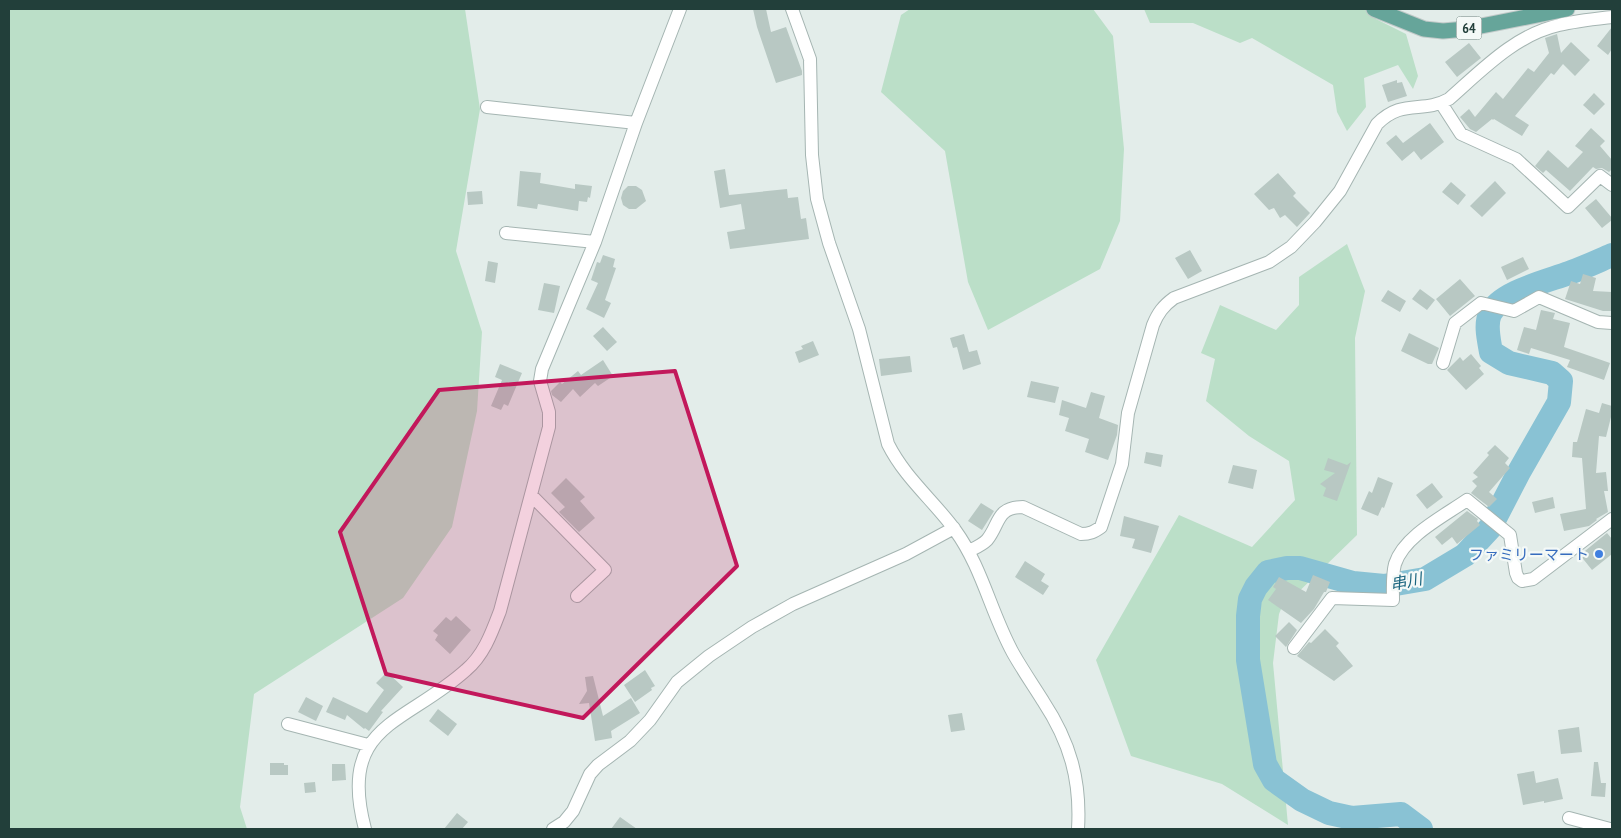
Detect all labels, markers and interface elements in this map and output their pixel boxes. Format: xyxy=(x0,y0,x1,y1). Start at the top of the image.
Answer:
road number: 64 xyxy=(1456,16,1482,40)
place label: ファミリーマート xyxy=(1469,545,1589,564)
marker: ファミリーマート xyxy=(1593,548,1605,560)
water label: 串川 xyxy=(1388,568,1426,594)

